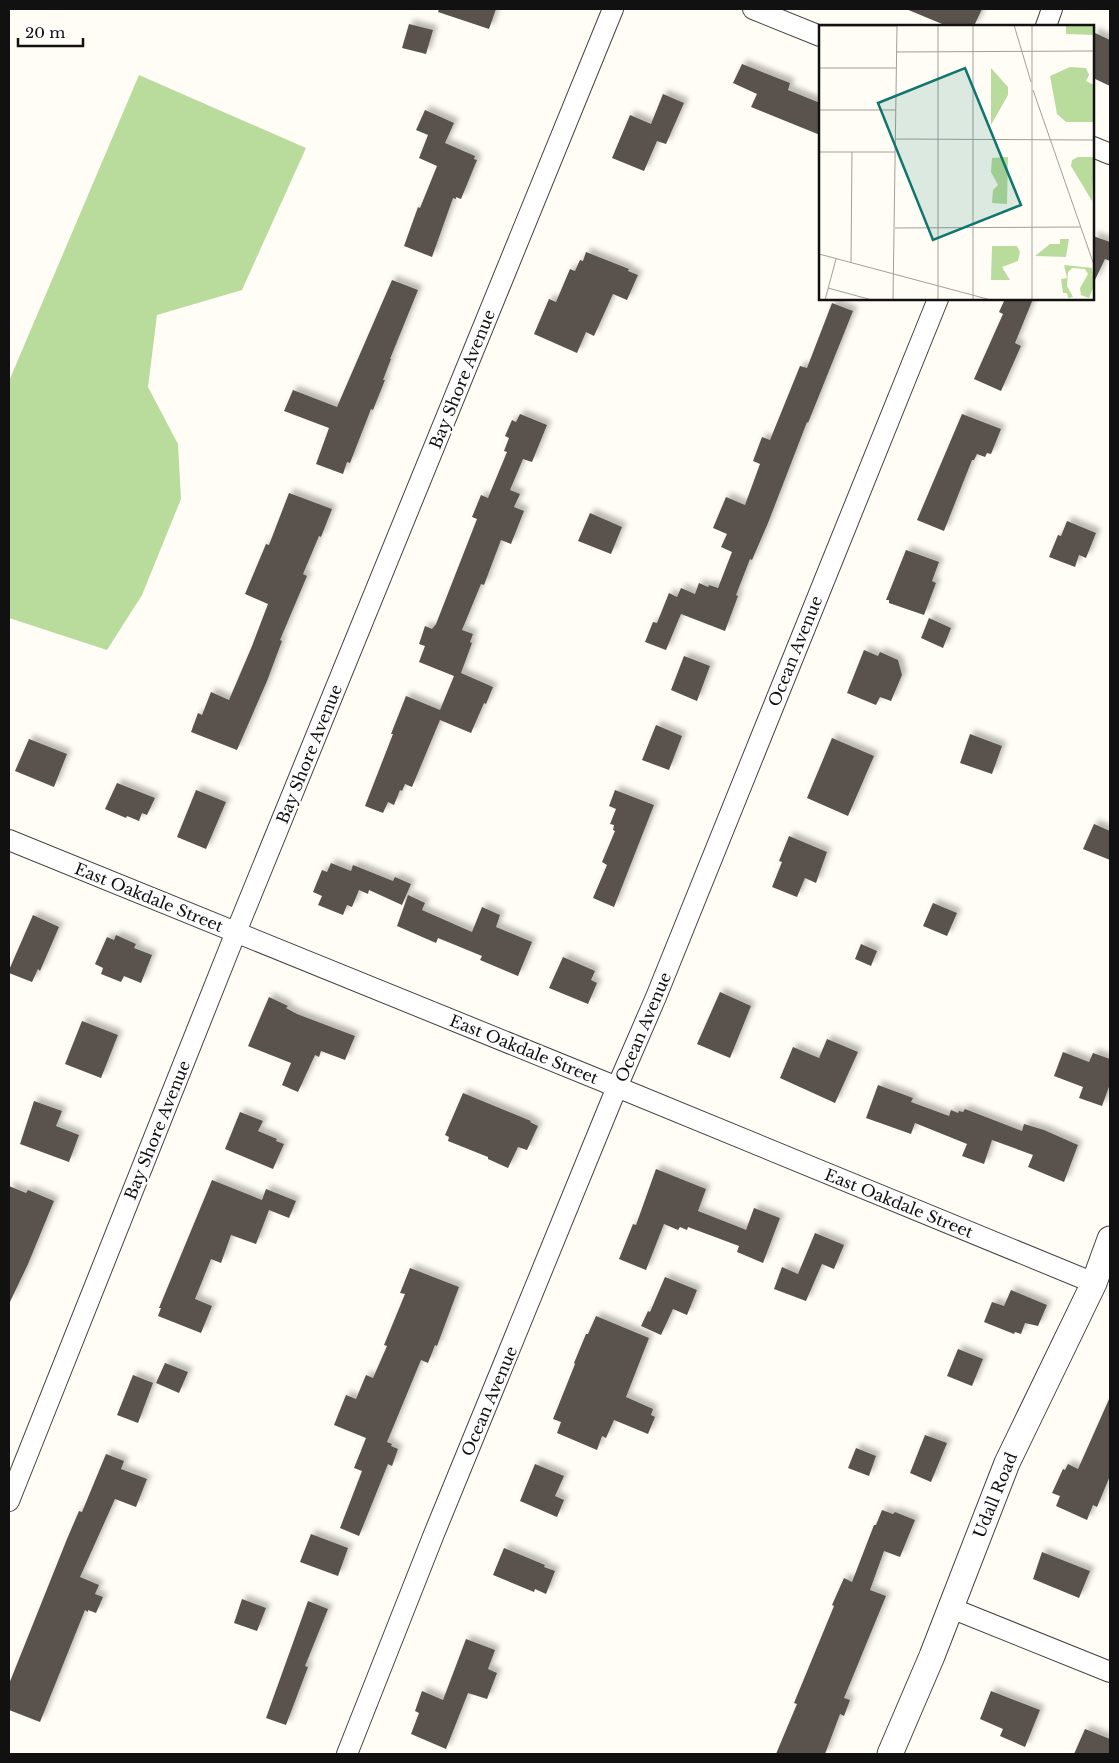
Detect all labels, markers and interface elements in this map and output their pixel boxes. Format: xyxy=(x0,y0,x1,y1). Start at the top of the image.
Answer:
scale bar xyxy=(18,15,82,47)
text: 20 m xyxy=(25,23,65,42)
inset map xyxy=(819,25,1094,300)
street label: Bay Shore Avenue xyxy=(425,306,499,452)
street label: Ocean Avenue xyxy=(764,593,826,709)
street label: Bay Shore Avenue xyxy=(272,681,346,827)
street label: East Oakdale Street xyxy=(72,858,226,936)
street label: Ocean Avenue xyxy=(611,969,675,1085)
street label: East Oakdale Street xyxy=(447,1010,601,1088)
street label: Bay Shore Avenue xyxy=(120,1057,194,1203)
street label: East Oakdale Street xyxy=(822,1164,976,1242)
street label: Ocean Avenue xyxy=(457,1343,521,1459)
street label: Udall Road xyxy=(969,1449,1021,1541)

